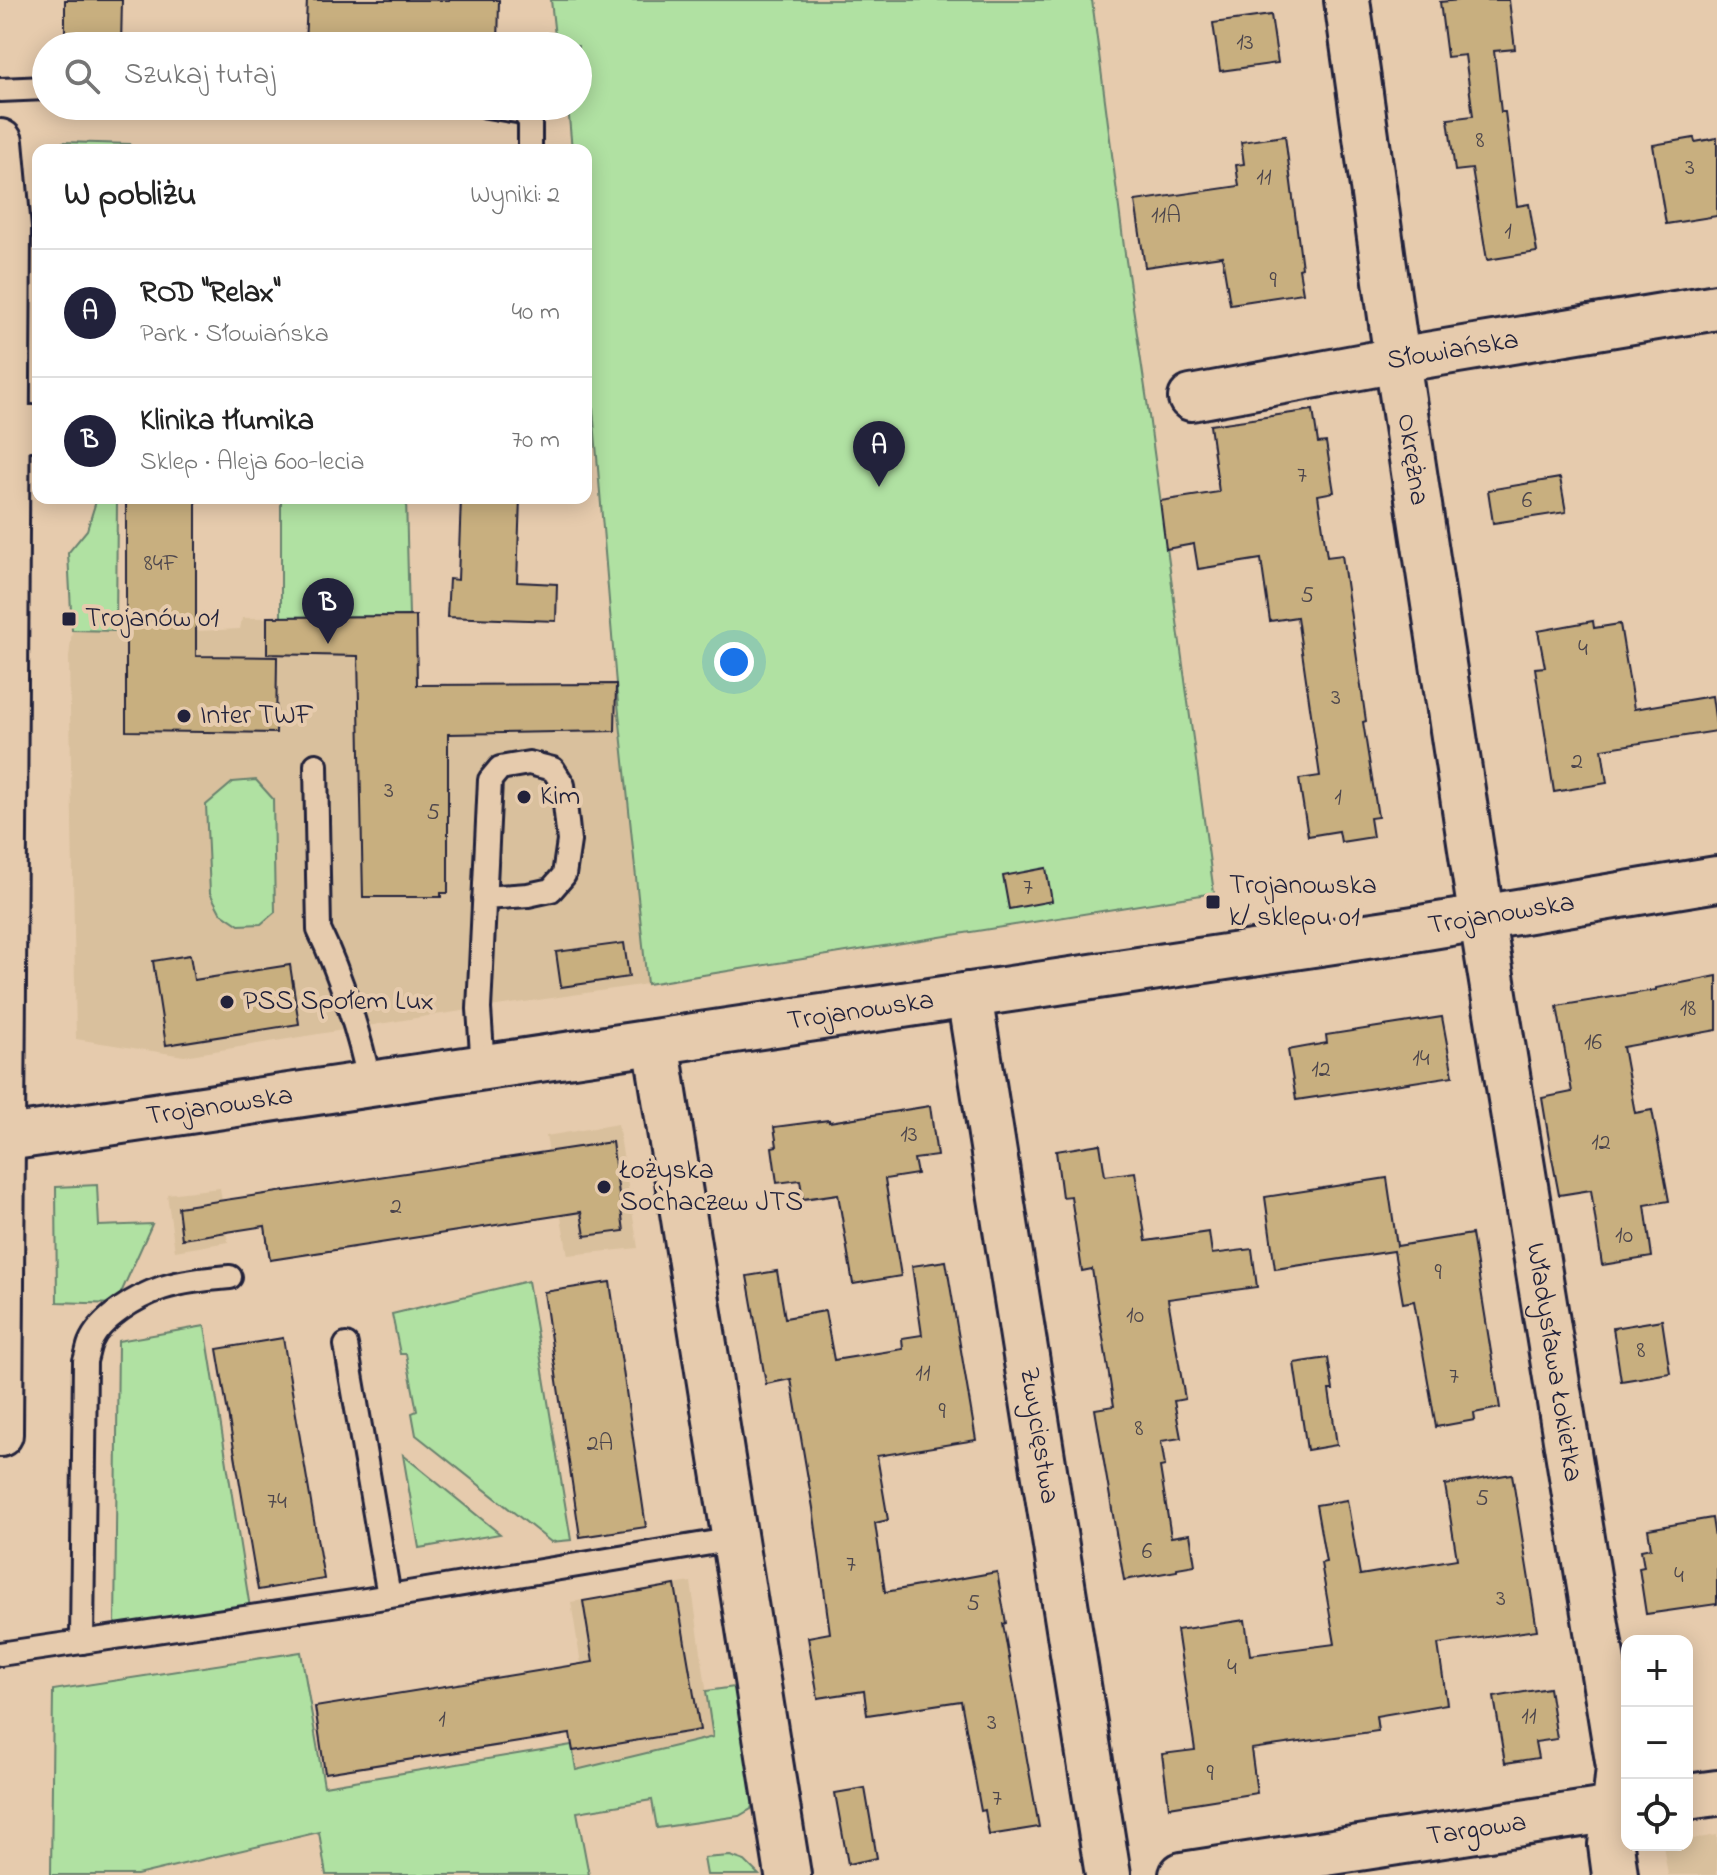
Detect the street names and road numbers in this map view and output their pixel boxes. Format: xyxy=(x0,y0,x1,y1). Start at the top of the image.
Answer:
street label: Słowiańska xyxy=(1384,320,1522,382)
street label: Okrężna xyxy=(1385,411,1439,508)
street label: Trojanowska xyxy=(1425,882,1578,947)
street label: Trojanowska xyxy=(784,980,937,1042)
street label: Trojanowska xyxy=(143,1075,296,1138)
street label: Władysława Łokietka xyxy=(1514,1240,1593,1485)
street label: Zwycięstwa xyxy=(1008,1364,1070,1507)
street label: Targowa xyxy=(1424,1802,1529,1858)

